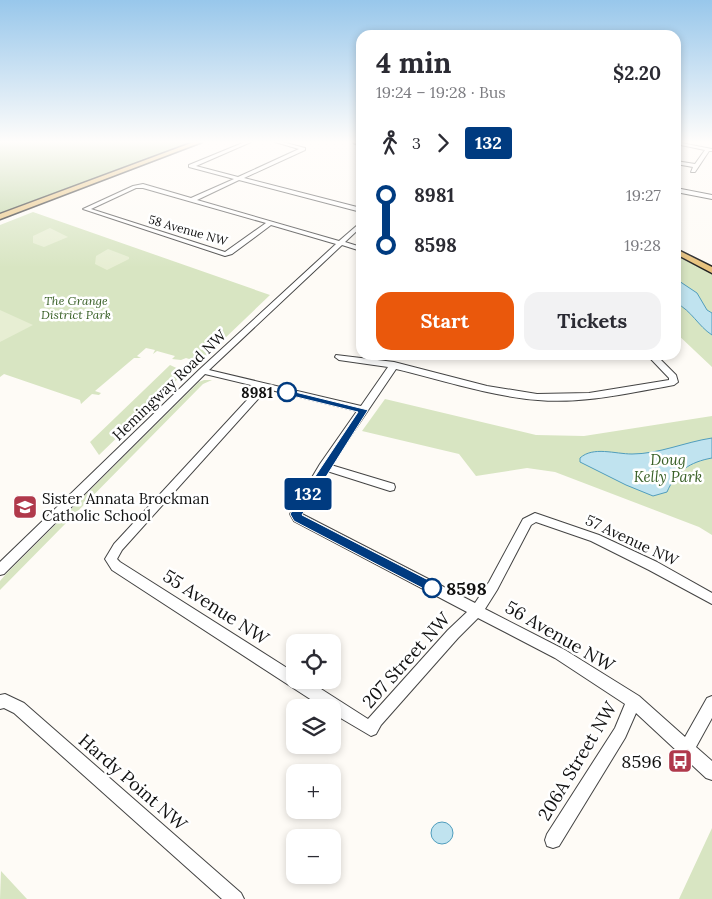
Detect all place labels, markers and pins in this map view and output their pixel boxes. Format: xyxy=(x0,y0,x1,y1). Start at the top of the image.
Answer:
marker: 8981 xyxy=(277,382,297,402)
place label: 8981 xyxy=(241,383,273,402)
place label: Sister Annata Brockman Catholic School xyxy=(42,489,209,525)
school or university icon: Sister Annata Brockman Catholic School xyxy=(12,494,38,520)
place label: 8598 xyxy=(446,577,487,600)
marker: 8598 xyxy=(422,578,442,598)
bus stop icon: 8596 xyxy=(667,748,693,774)
place label: 8596 xyxy=(621,750,662,773)

